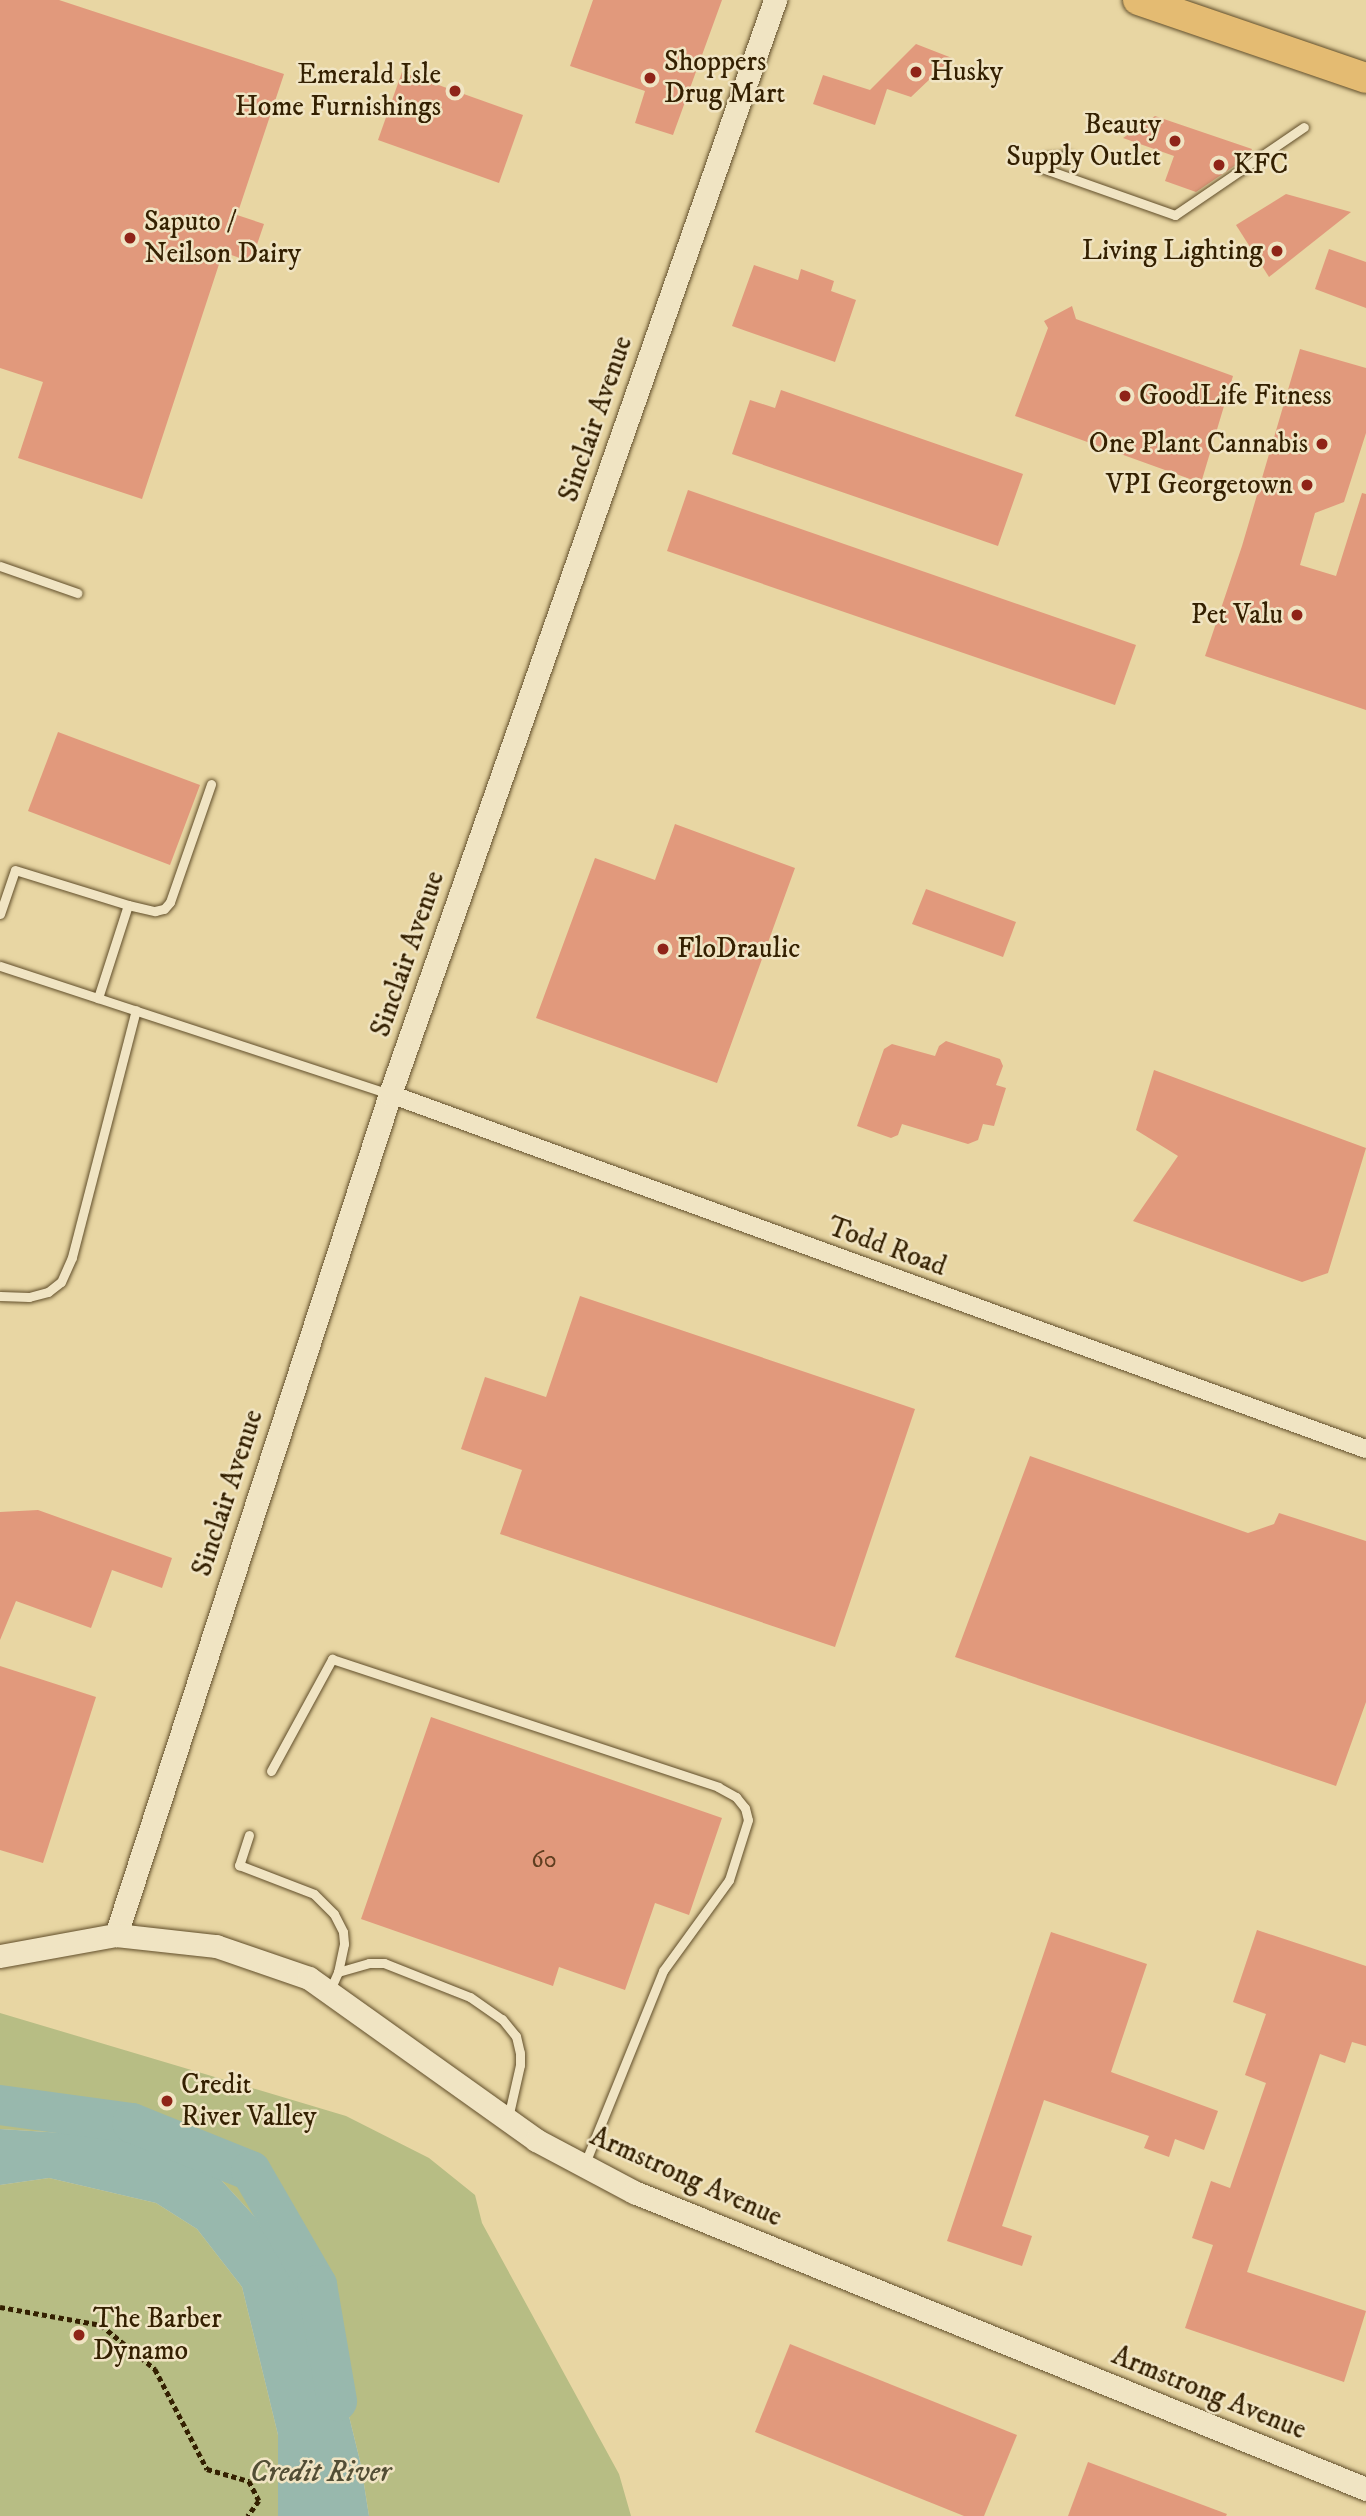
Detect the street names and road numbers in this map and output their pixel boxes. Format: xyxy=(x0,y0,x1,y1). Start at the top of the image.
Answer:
street label: Sinclair Avenue xyxy=(552,332,640,506)
street label: Sinclair Avenue xyxy=(364,867,452,1041)
street label: Todd Road xyxy=(823,1210,951,1284)
street label: Sinclair Avenue xyxy=(185,1405,271,1581)
street label: Armstrong Avenue xyxy=(585,2120,787,2234)
street label: Armstrong Avenue xyxy=(1107,2339,1311,2447)

